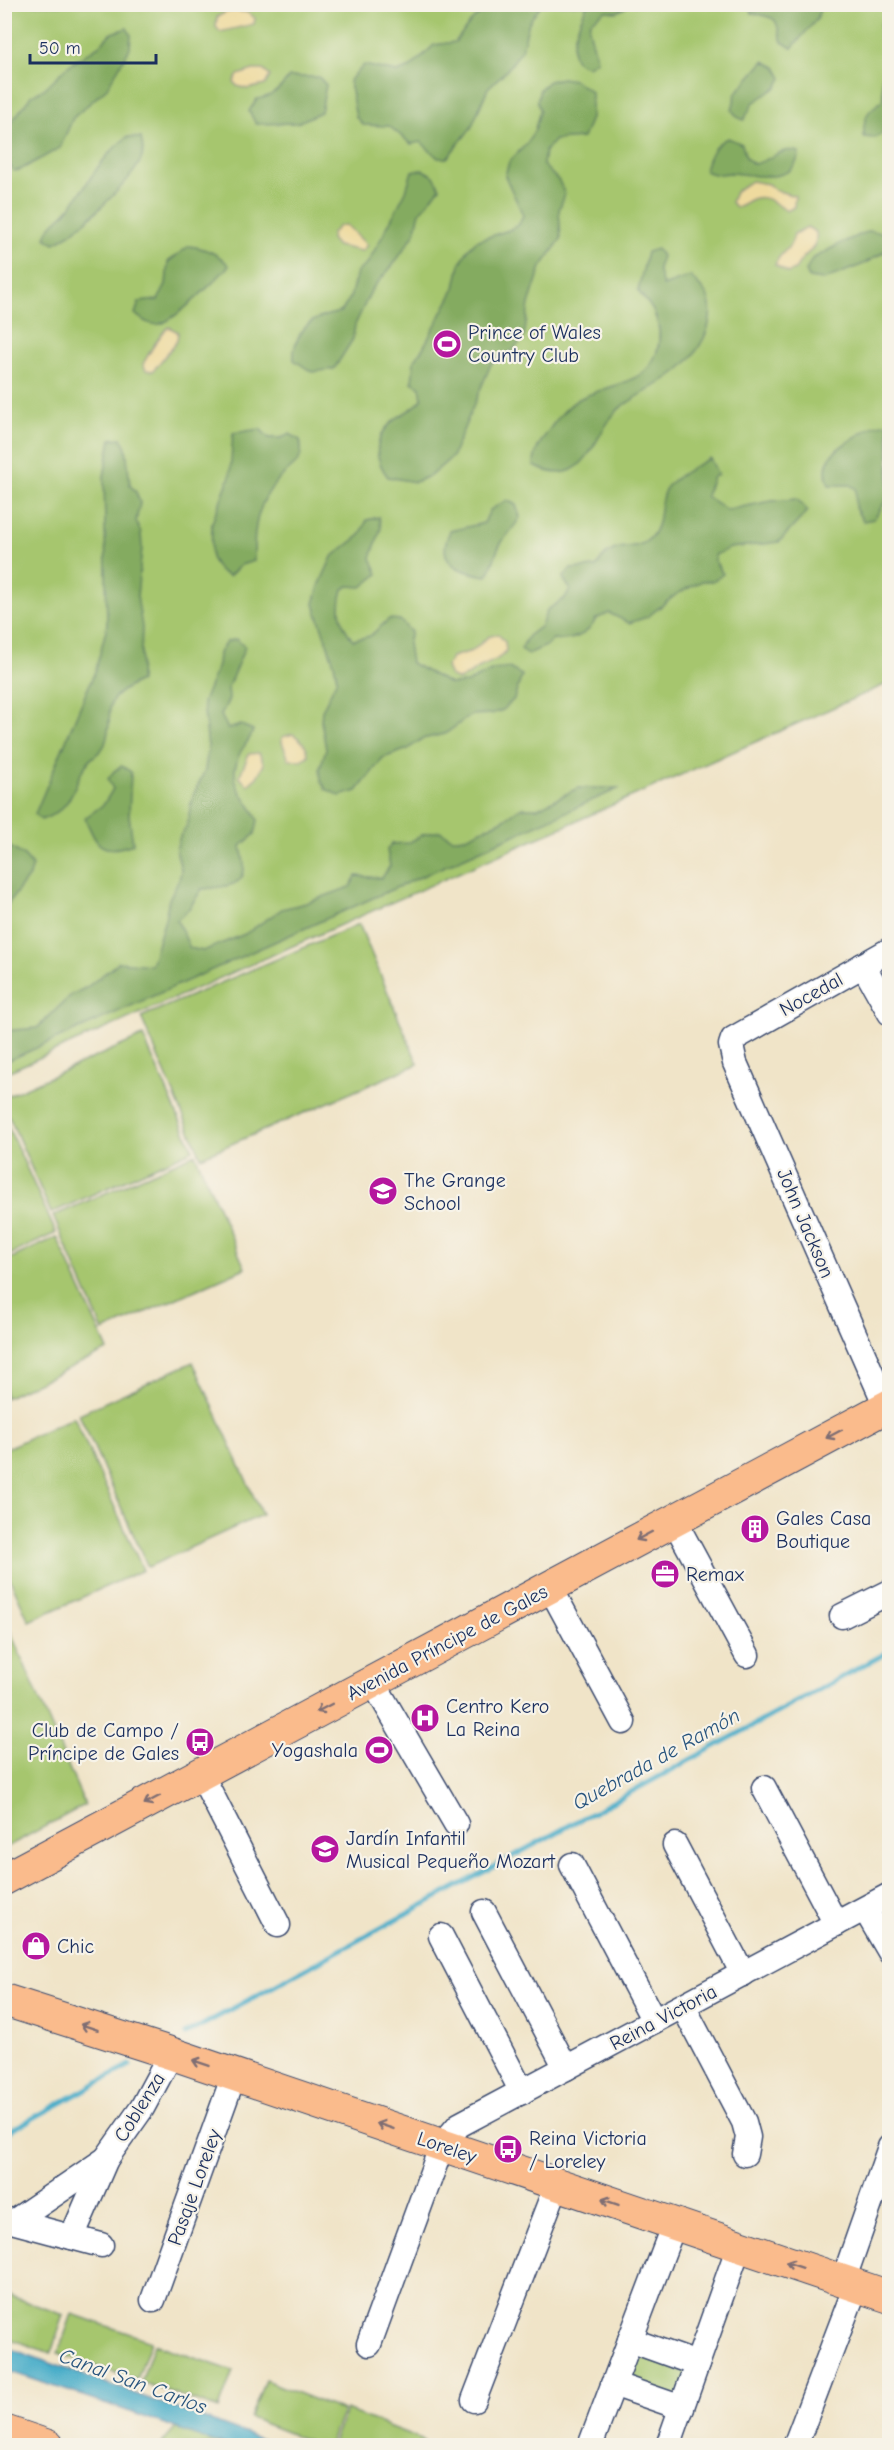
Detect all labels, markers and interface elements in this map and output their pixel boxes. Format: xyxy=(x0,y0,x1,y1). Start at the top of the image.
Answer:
scale bar xyxy=(30,27,156,65)
text: 50 m xyxy=(39,38,81,59)
place label: Prince of Wales Country Club xyxy=(468,321,601,367)
sports icon: Prince of Wales Country Club xyxy=(431,328,463,360)
street label: Nocedal xyxy=(776,968,847,1021)
street label: John Jackson xyxy=(772,1165,839,1281)
place label: The Grange School xyxy=(404,1169,506,1215)
school or university icon: The Grange School xyxy=(367,1175,399,1207)
one-way arrow xyxy=(826,1428,843,1440)
place label: Gales Casa Boutique xyxy=(776,1507,871,1553)
building icon: Gales Casa Boutique xyxy=(739,1513,771,1545)
one-way arrow xyxy=(636,1530,653,1542)
office icon: Remax xyxy=(649,1558,681,1590)
place label: Remax xyxy=(686,1563,745,1586)
street label: Avenida Príncipe de Gales xyxy=(343,1580,551,1705)
place label: Centro Kero La Reina xyxy=(446,1695,549,1741)
one-way arrow xyxy=(316,1702,333,1714)
hospital icon: Centro Kero La Reina xyxy=(409,1702,441,1734)
water label: Quebrada de Ramón xyxy=(568,1703,744,1815)
place label: Club de Campo / Príncipe de Gales xyxy=(28,1719,179,1765)
bus stop icon: Club de Campo / Príncipe de Gales xyxy=(184,1726,216,1758)
sports icon: Yogashala xyxy=(363,1734,395,1766)
place label: Yogashala xyxy=(272,1739,358,1762)
one-way arrow xyxy=(144,1794,161,1806)
place label: Jardín Infantil Musical Pequeño Mozart xyxy=(346,1827,556,1873)
school or university icon: Jardín Infantil Musical Pequeño Mozart xyxy=(309,1833,341,1865)
shop icon: Chic xyxy=(20,1930,52,1962)
place label: Chic xyxy=(57,1935,95,1958)
street label: Reina Victoria xyxy=(606,1980,721,2055)
one-way arrow xyxy=(80,2020,99,2031)
one-way arrow xyxy=(192,2057,210,2068)
street label: Coblenza xyxy=(109,2068,170,2146)
one-way arrow xyxy=(376,2120,395,2131)
street label: Pasaje Loreley xyxy=(163,2126,226,2248)
street label: Loreley xyxy=(414,2127,480,2168)
place label: Reina Victoria / Loreley xyxy=(529,2127,647,2173)
bus stop icon: Reina Victoria / Loreley xyxy=(492,2133,524,2165)
one-way arrow xyxy=(601,2196,620,2207)
one-way arrow xyxy=(785,2259,804,2270)
water label: Canal San Carlos xyxy=(56,2343,210,2419)

